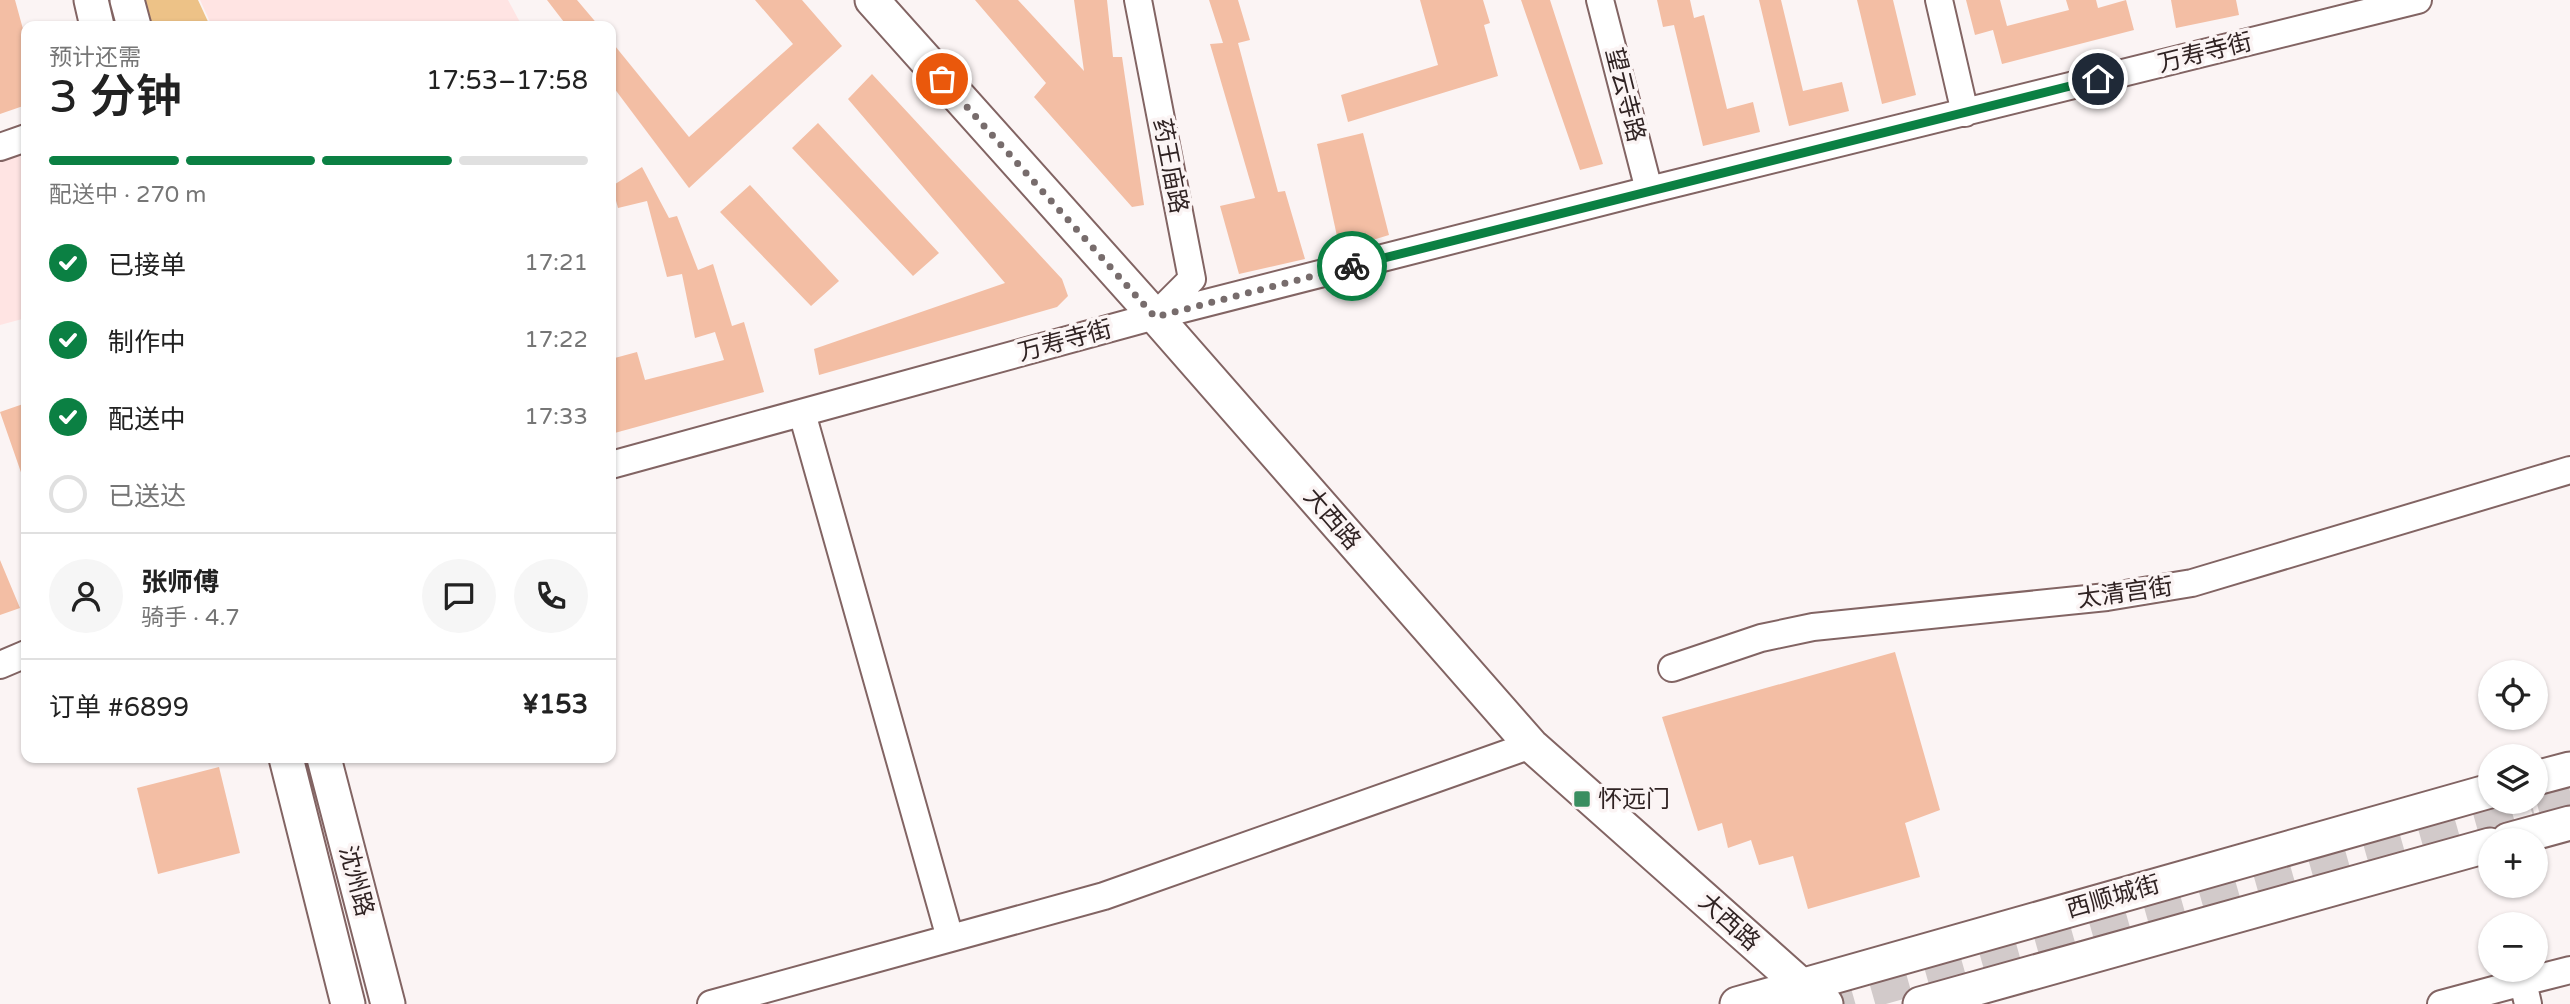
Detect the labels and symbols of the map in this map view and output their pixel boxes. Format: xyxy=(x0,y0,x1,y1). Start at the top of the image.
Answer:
street label: 万寿寺街 xyxy=(2155,27,2255,79)
street label: 望云寺路 xyxy=(1599,45,1651,145)
pin xyxy=(912,49,972,109)
pin xyxy=(2068,49,2128,109)
street label: 药王庙路 xyxy=(1147,116,1193,216)
courier xyxy=(1317,231,1387,301)
street label: 万寿寺街 xyxy=(1015,315,1115,367)
street label: 大西路 xyxy=(1297,482,1367,556)
street label: 太清宫街 xyxy=(2075,572,2175,614)
place label: 怀远门 xyxy=(1598,785,1670,814)
marker: 怀远门 xyxy=(1572,789,1592,809)
street label: 沈州路 xyxy=(333,842,379,920)
street label: 西顺城街 xyxy=(2063,870,2163,924)
street label: 大西路 xyxy=(1693,887,1765,957)

